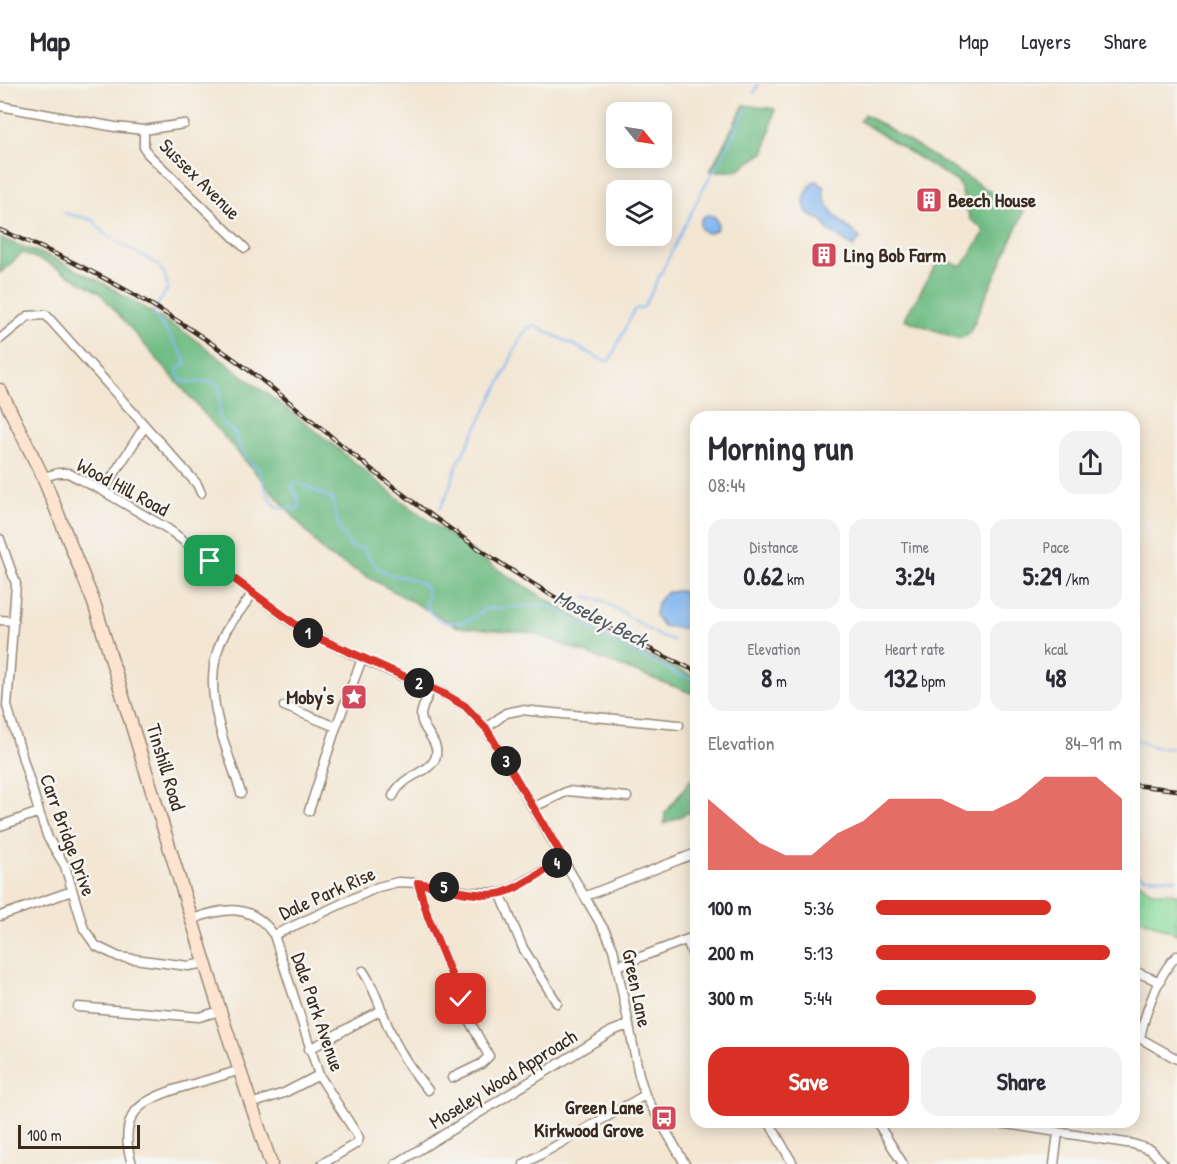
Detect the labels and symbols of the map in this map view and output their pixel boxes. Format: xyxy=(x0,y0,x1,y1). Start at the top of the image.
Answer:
north arrow xyxy=(606,102,672,168)
street label: Sussex Avenue xyxy=(154,132,247,225)
building icon: Beech House xyxy=(914,185,944,215)
place label: Beech House xyxy=(948,186,1036,213)
building icon: Ling Bob Farm xyxy=(809,240,839,270)
place label: Ling Bob Farm xyxy=(844,241,947,269)
street label: Wood Hill Road xyxy=(72,451,174,522)
pin xyxy=(184,535,235,586)
water label: Moseley Beck xyxy=(550,583,655,655)
pin: 1 xyxy=(293,618,323,648)
pin: 2 xyxy=(404,668,434,698)
place icon: Moby's xyxy=(339,682,369,712)
place label: Moby's xyxy=(286,683,334,711)
street label: Tinshill Road xyxy=(140,720,193,814)
pin: 3 xyxy=(491,746,521,776)
street label: Carr Bridge Drive xyxy=(34,770,103,900)
pin: 4 xyxy=(542,848,572,878)
street label: Dale Park Rise xyxy=(274,859,379,926)
pin: 5 xyxy=(429,872,459,902)
street label: Green Lane xyxy=(616,946,659,1029)
street label: Dale Park Avenue xyxy=(286,949,351,1075)
pin xyxy=(435,973,486,1024)
street label: Moseley Wood Approach xyxy=(424,1022,582,1135)
place label: Green Lane Kirkwood Grove xyxy=(534,1093,644,1143)
bus stop icon: Green Lane Kirkwood Grove xyxy=(649,1103,679,1133)
scale bar xyxy=(18,1122,140,1150)

